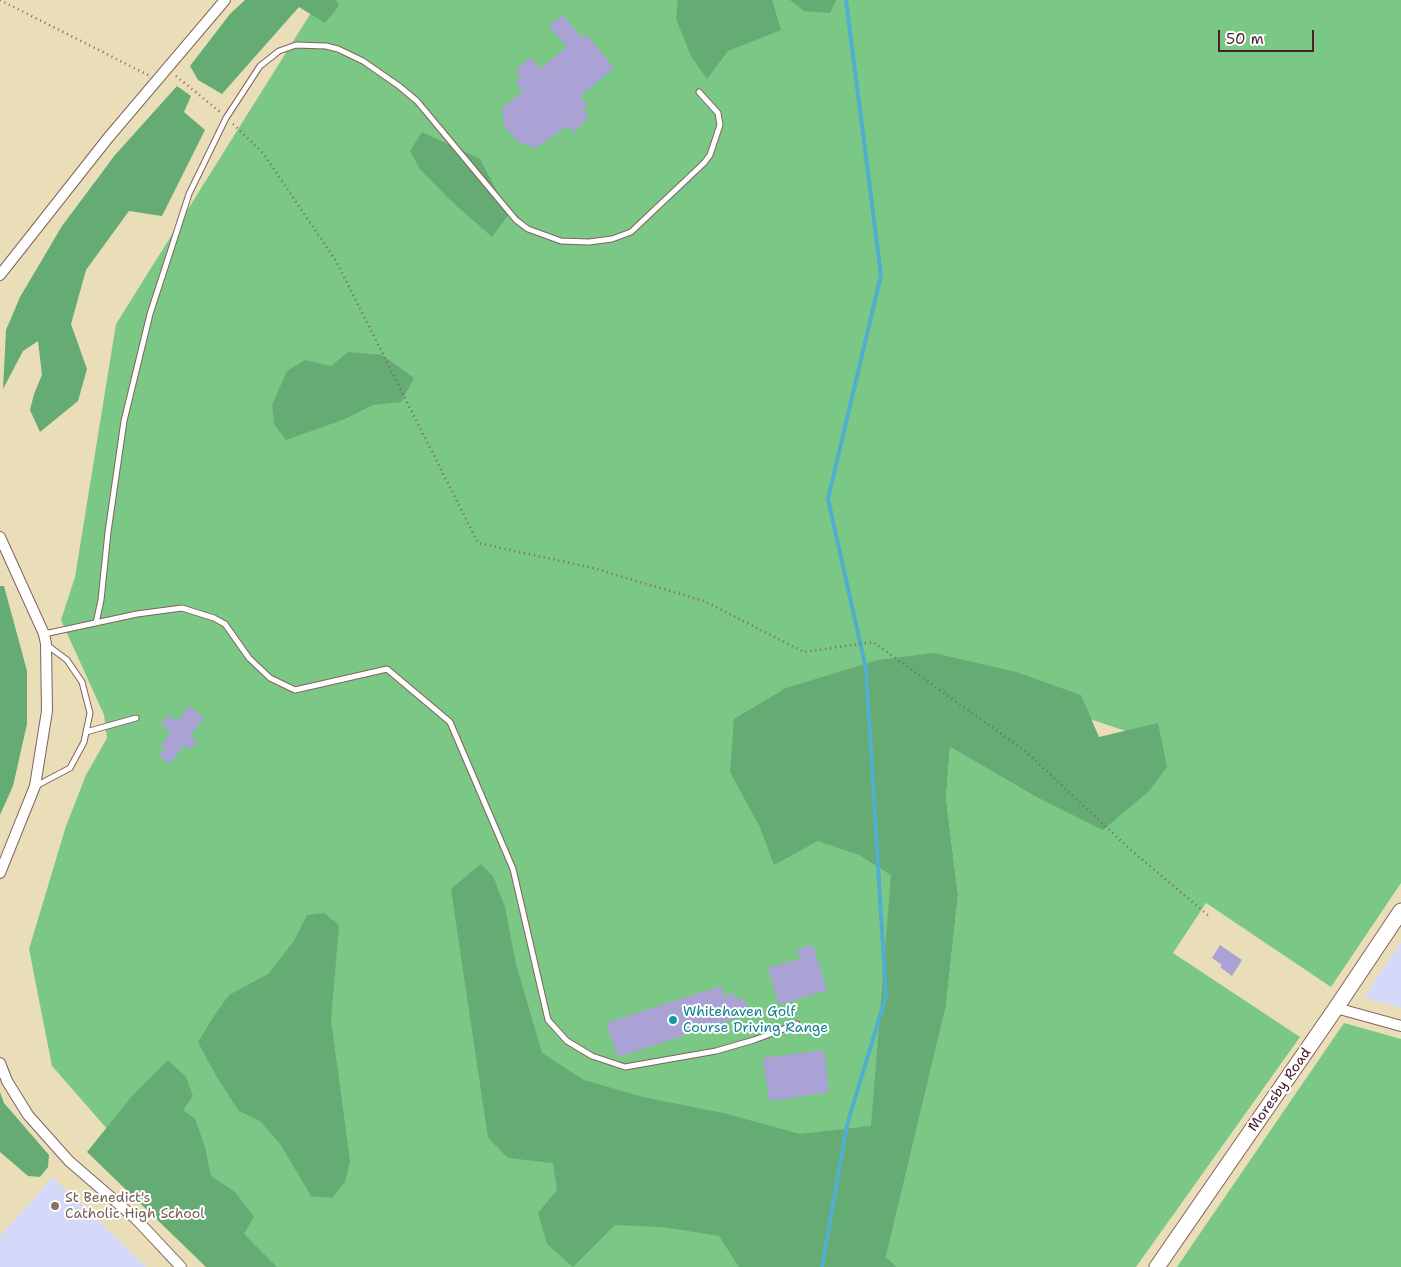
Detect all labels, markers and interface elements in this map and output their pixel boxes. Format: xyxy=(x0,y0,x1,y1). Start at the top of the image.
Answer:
scale bar xyxy=(1221,20,1317,52)
text: 50 m xyxy=(1226,29,1264,49)
place label: Whitehaven Golf Course Driving Range xyxy=(683,1004,828,1036)
marker: Whitehaven Golf Course Driving Range xyxy=(667,1014,679,1026)
street label: Moresby Road xyxy=(1245,1045,1315,1135)
place label: St Benedict's Catholic High School xyxy=(65,1190,204,1222)
marker: St Benedict's Catholic High School xyxy=(49,1200,61,1212)

